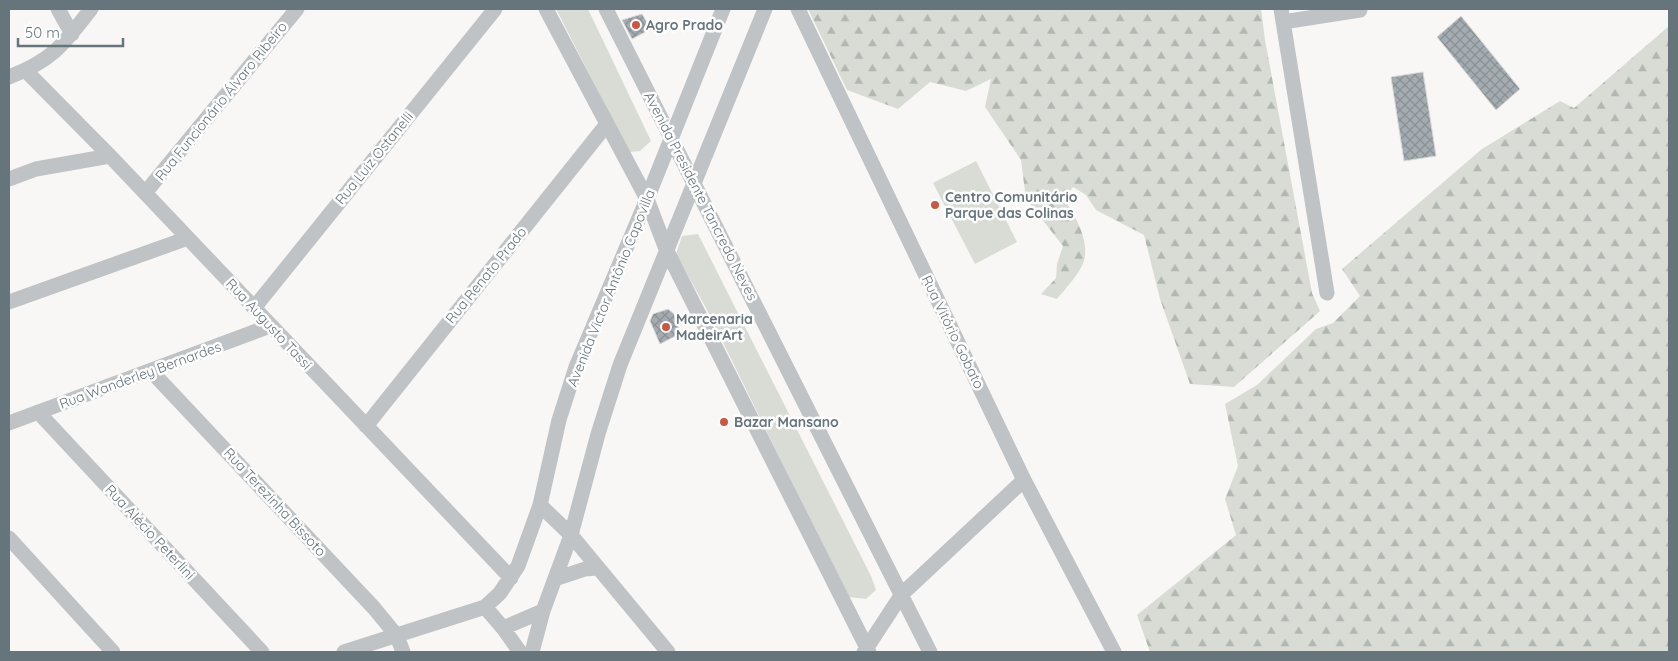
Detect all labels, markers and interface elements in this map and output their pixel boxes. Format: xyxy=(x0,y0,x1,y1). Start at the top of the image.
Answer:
scale bar xyxy=(18,15,122,47)
place label: Agro Prado xyxy=(646,16,723,34)
street label: Rua Funcionário Álvaro Ribeiro xyxy=(151,18,291,184)
marker: Agro Prado xyxy=(630,19,642,31)
text: 50 m xyxy=(25,23,60,42)
street label: Avenida Presidente Tancredo Neves xyxy=(640,89,762,303)
street label: Rua Luiz Ostanelli xyxy=(331,108,417,208)
street label: Avenida Victor Antônio Capovilla xyxy=(563,187,659,389)
place label: Centro Comunitário Parque das Colinas xyxy=(945,188,1078,222)
marker: Centro Comunitário Parque das Colinas xyxy=(929,199,941,211)
street label: Rua Renato Prado xyxy=(441,223,531,327)
street label: Rua Vitório Gobato xyxy=(918,272,988,392)
street label: Rua Augusto Tassi xyxy=(222,275,316,373)
place label: Marcenaria MadeirArt xyxy=(676,310,753,344)
marker: Marcenaria MadeirArt xyxy=(660,321,672,333)
street label: Rua Wanderley Bernardes xyxy=(57,337,223,413)
place label: Bazar Mansano xyxy=(734,413,839,431)
marker: Bazar Mansano xyxy=(718,416,730,428)
street label: Rua Terezinha Bissoto xyxy=(220,444,330,560)
street label: Rua Alécio Peterlini xyxy=(101,481,199,583)

